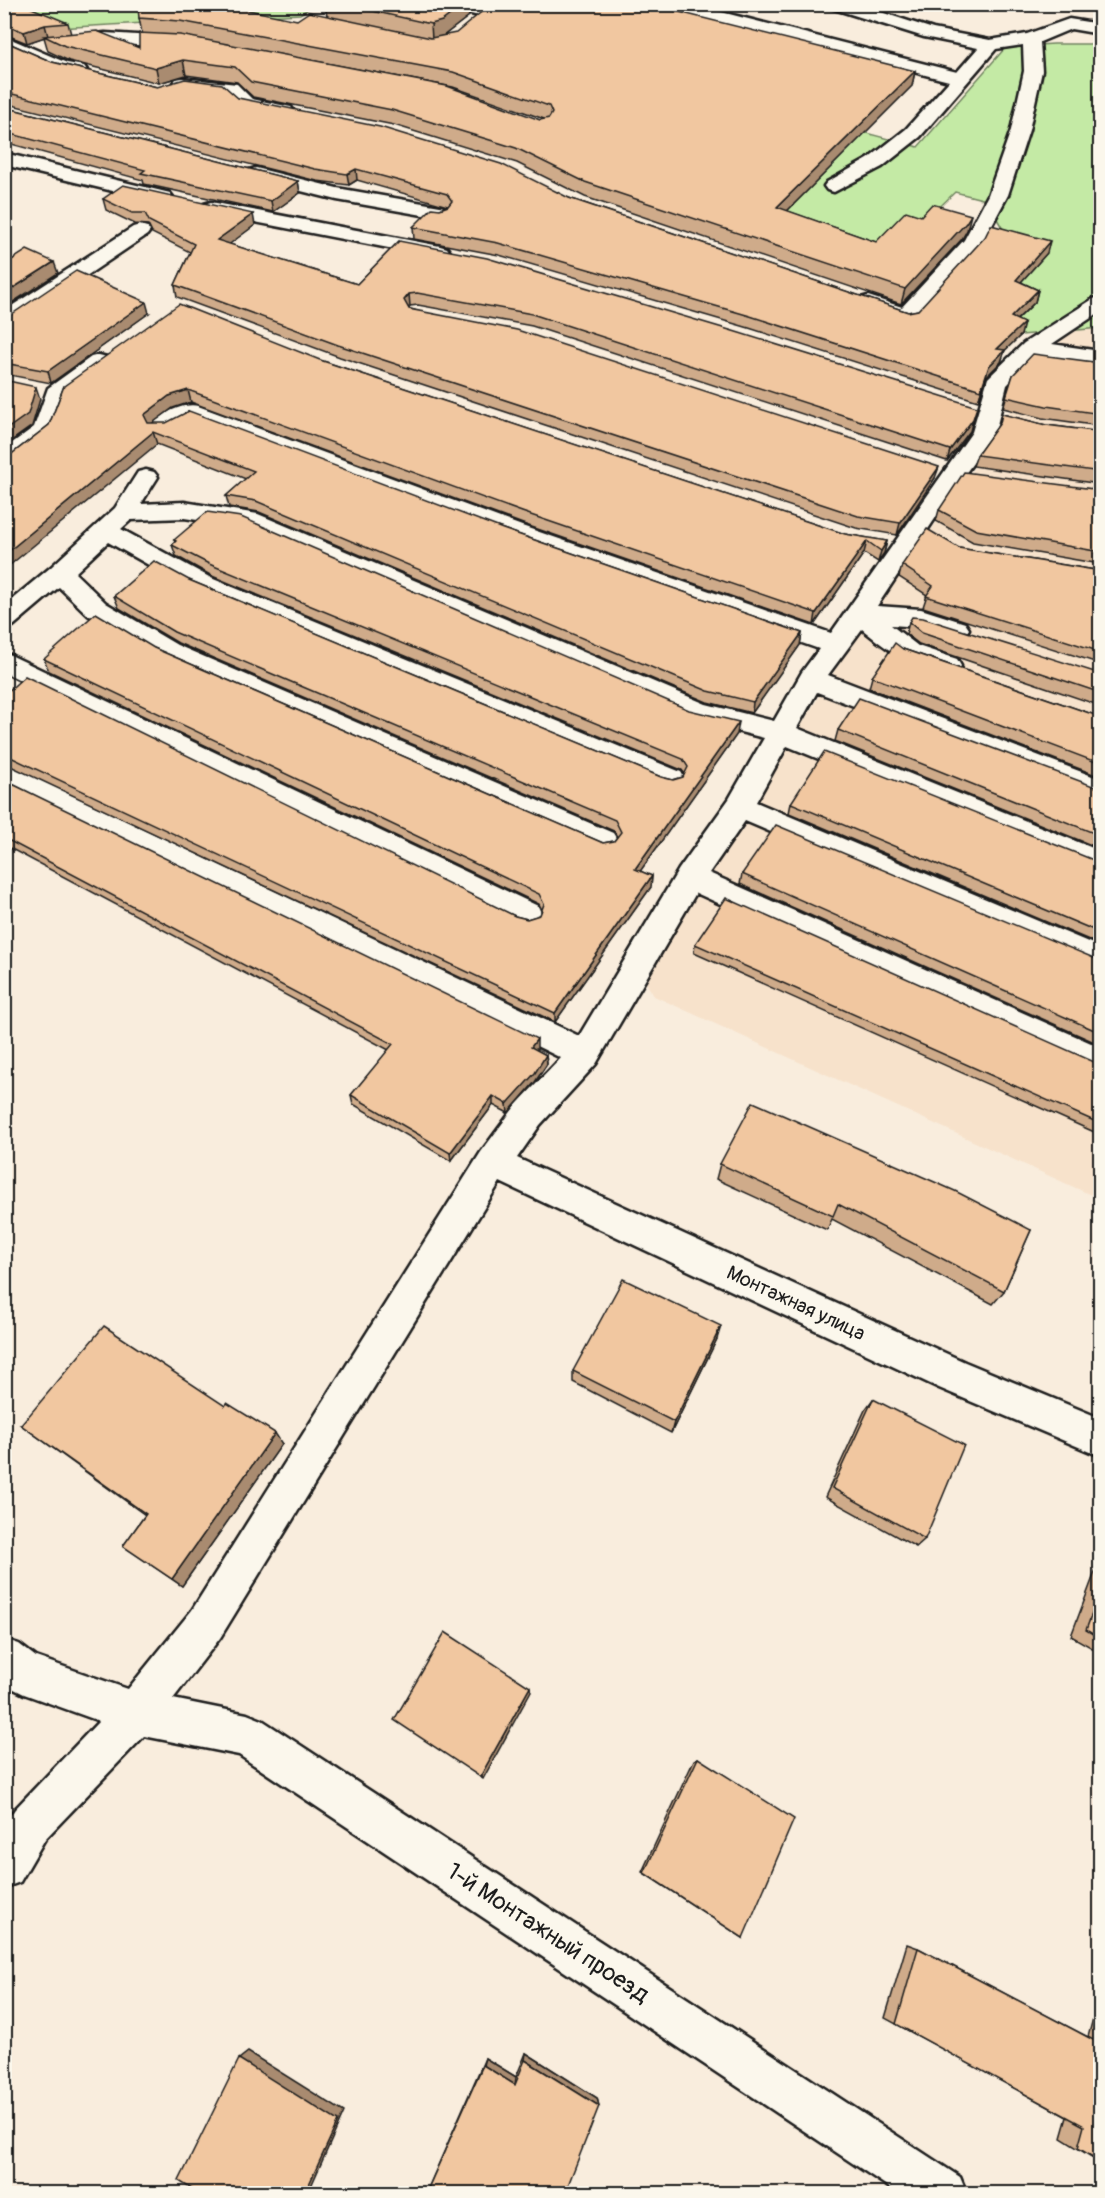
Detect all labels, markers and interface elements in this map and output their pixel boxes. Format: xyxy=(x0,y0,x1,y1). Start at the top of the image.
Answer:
street label: Монтажная улица xyxy=(723,1260,869,1346)
street label: 1-й Монтажный проезд xyxy=(441,1857,655,2010)

